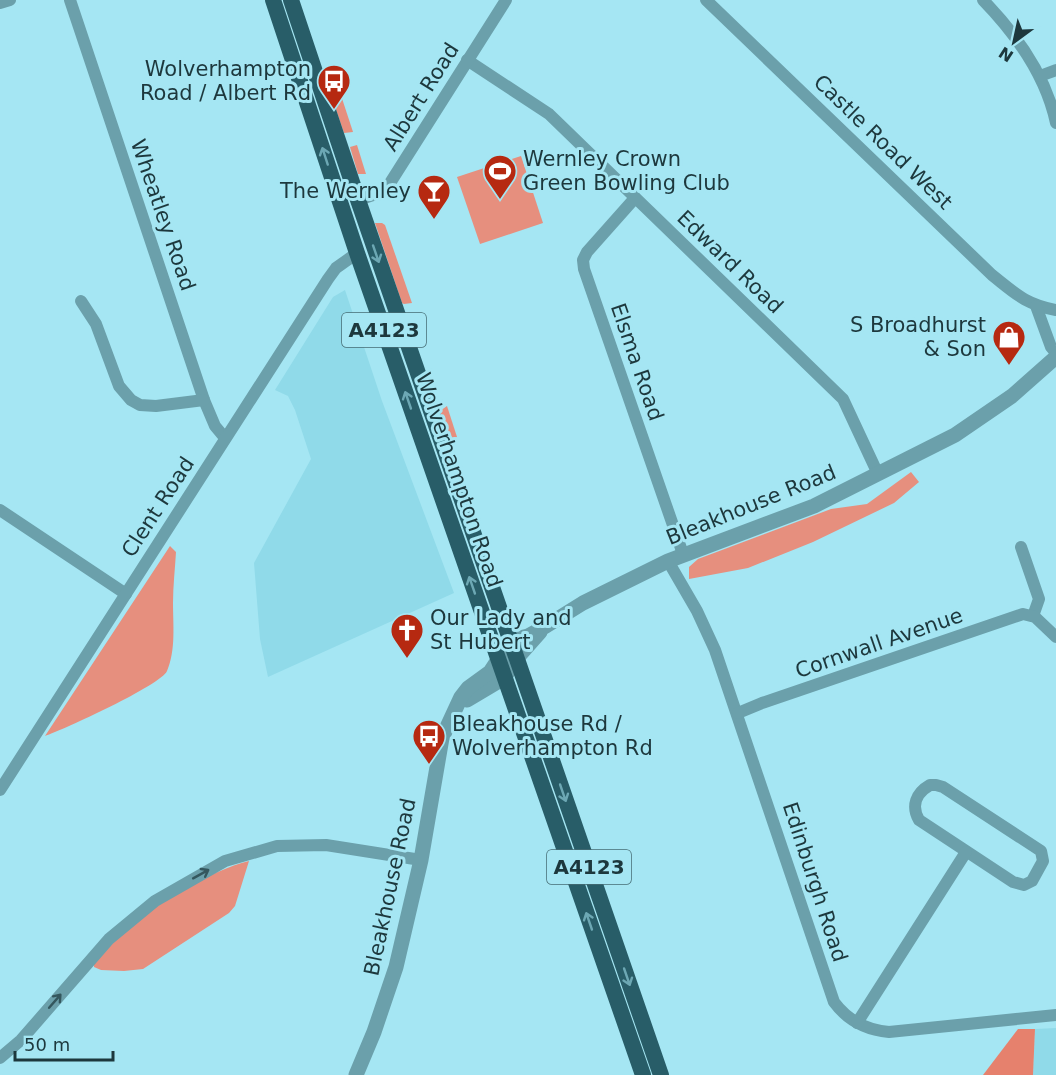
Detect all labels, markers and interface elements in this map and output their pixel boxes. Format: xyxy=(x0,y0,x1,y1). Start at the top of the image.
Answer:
north arrow xyxy=(984,12,1044,72)
street label: Albert Road xyxy=(378,39,464,155)
text: N xyxy=(995,43,1017,66)
place label: Wolverhampton Road / Albert Rd xyxy=(140,57,311,105)
bus stop icon: Wolverhampton Road / Albert Rd xyxy=(316,63,352,110)
street label: Castle Road West xyxy=(809,70,957,214)
street label: Wheatley Road xyxy=(126,136,200,294)
one-way arrow xyxy=(319,147,330,166)
place label: Wernley Crown Green Bowling Club xyxy=(523,147,730,195)
sports icon: Wernley Crown Green Bowling Club xyxy=(482,153,518,200)
bar icon: The Wernley xyxy=(416,173,452,220)
place label: The Wernley xyxy=(279,179,411,203)
street label: Edward Road xyxy=(672,206,788,318)
one-way arrow xyxy=(372,245,383,263)
street label: Elsma Road xyxy=(606,300,668,424)
road number: A4123 xyxy=(342,313,426,347)
place label: S Broadhurst & Son xyxy=(850,313,986,361)
shop icon: S Broadhurst & Son xyxy=(991,319,1027,366)
street label: Wolverhampton Road xyxy=(411,369,507,591)
one-way arrow xyxy=(402,391,413,410)
street label: Clent Road xyxy=(117,453,199,561)
street label: Bleakhouse Road xyxy=(663,460,839,550)
one-way arrow xyxy=(465,576,476,595)
street label: Cornwall Avenue xyxy=(792,603,966,683)
place label: Our Lady and St Hubert xyxy=(430,606,572,654)
church icon: Our Lady and St Hubert xyxy=(389,612,425,659)
place label: Bleakhouse Rd / Wolverhampton Rd xyxy=(452,712,653,760)
bus stop icon: Bleakhouse Rd / Wolverhampton Rd xyxy=(411,718,447,765)
one-way arrow xyxy=(559,783,570,802)
street label: Bleakhouse Road xyxy=(359,796,421,978)
street label: Edinburgh Road xyxy=(778,799,852,965)
road number: A4123 xyxy=(547,850,631,884)
one-way arrow xyxy=(192,868,209,880)
one-way arrow xyxy=(583,912,594,931)
one-way arrow xyxy=(622,967,633,986)
one-way arrow xyxy=(48,993,62,1008)
scale bar xyxy=(15,1024,112,1062)
text: 50 m xyxy=(24,1034,70,1055)

